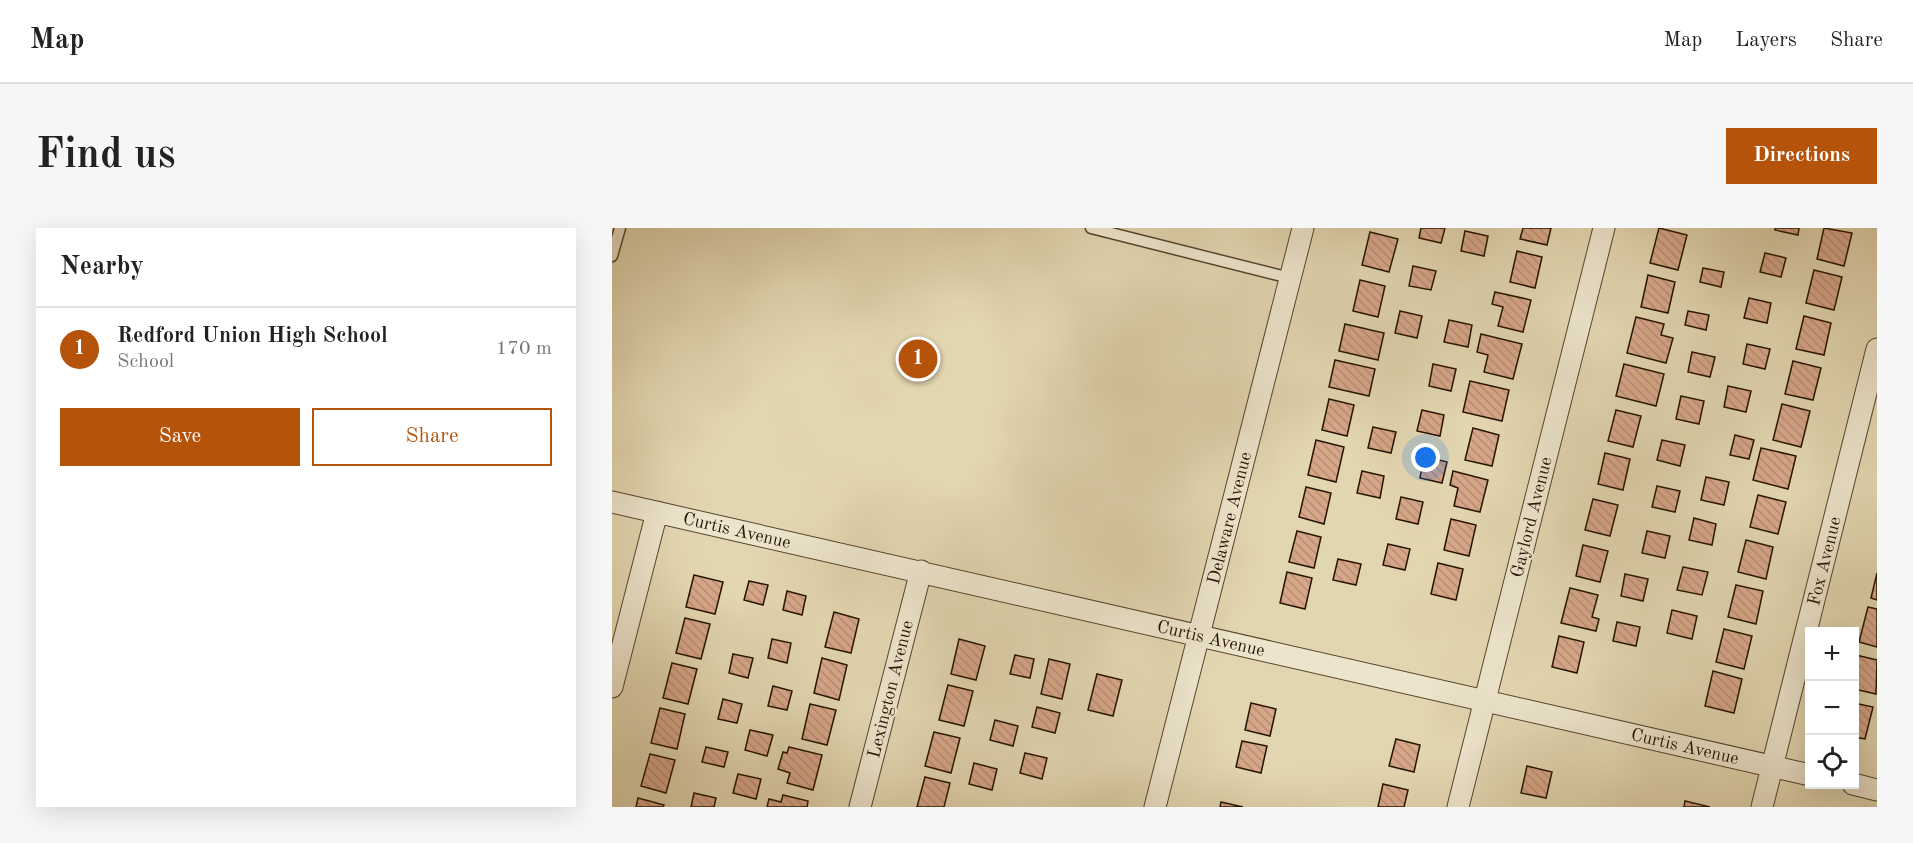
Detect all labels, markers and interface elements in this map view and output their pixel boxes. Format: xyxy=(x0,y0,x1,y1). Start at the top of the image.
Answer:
text: Map xyxy=(30,27,84,55)
text: Map xyxy=(1663,30,1702,51)
text: Layers xyxy=(1735,30,1797,51)
text: Share xyxy=(1830,30,1883,51)
button: Directions xyxy=(1726,128,1877,184)
text: Find us xyxy=(36,135,175,177)
text: Nearby xyxy=(60,254,144,280)
text: Redford Union High School xyxy=(117,325,388,347)
pin: 1 xyxy=(898,336,938,382)
text: 1 xyxy=(74,339,85,359)
text: 170 m xyxy=(496,339,552,359)
text: School xyxy=(117,352,174,372)
button: Save xyxy=(60,408,300,466)
button: Share xyxy=(312,408,552,466)
your location xyxy=(1411,443,1440,472)
street label: Delaware Avenue xyxy=(1205,450,1255,586)
street label: Gaylord Avenue xyxy=(1508,455,1556,580)
street label: Curtis Avenue xyxy=(681,510,793,552)
street label: Fox Avenue xyxy=(1805,515,1845,608)
street label: Curtis Avenue xyxy=(1155,618,1267,660)
street label: Lexington Avenue xyxy=(865,619,917,760)
map controls xyxy=(1805,627,1859,789)
button: + xyxy=(1805,627,1859,681)
button: − xyxy=(1805,681,1859,735)
street label: Curtis Avenue xyxy=(1629,726,1741,768)
button: locate xyxy=(1805,735,1859,789)

